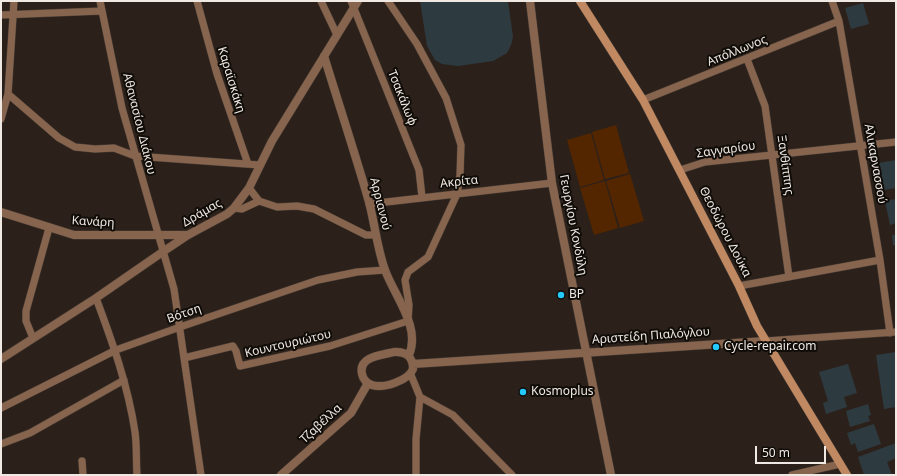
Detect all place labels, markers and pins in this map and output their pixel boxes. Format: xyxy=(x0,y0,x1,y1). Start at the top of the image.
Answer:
place label: BP xyxy=(569,288,584,302)
marker: BP xyxy=(556,290,566,300)
place label: Cycle-repair.com xyxy=(724,340,816,354)
marker: Cycle-repair.com xyxy=(711,342,721,352)
place label: Kosmoplus xyxy=(531,385,594,399)
marker: Kosmoplus xyxy=(518,387,528,397)

